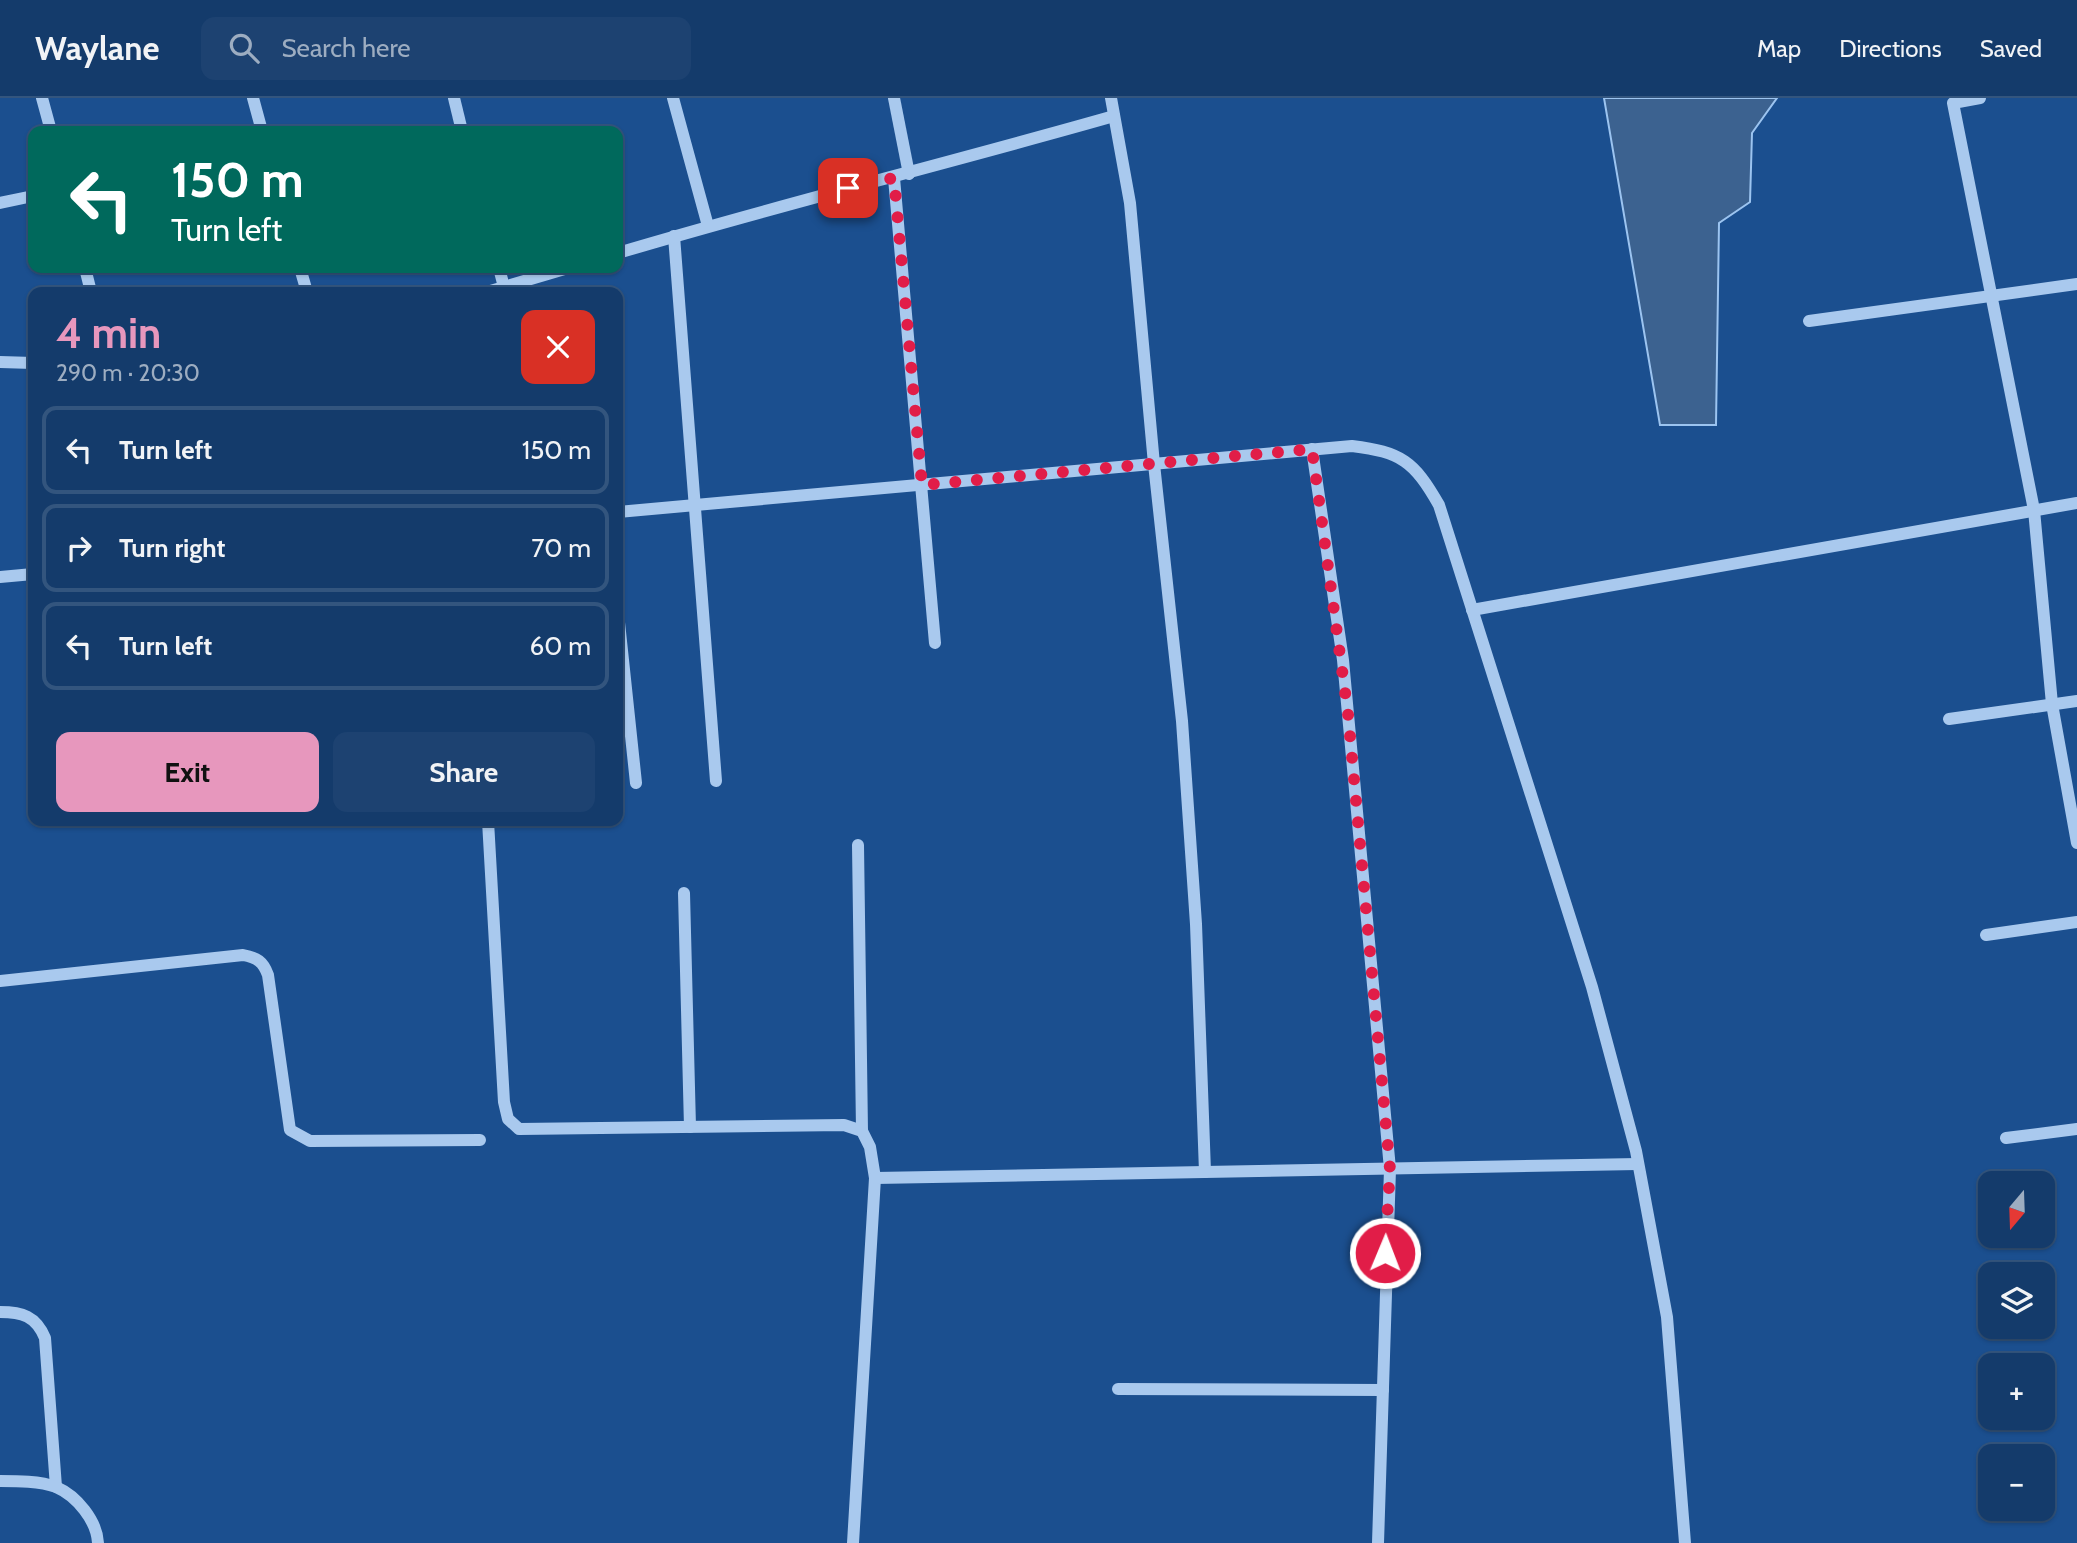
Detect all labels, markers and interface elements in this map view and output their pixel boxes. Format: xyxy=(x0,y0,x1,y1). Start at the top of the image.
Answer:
search box xyxy=(201,17,691,80)
text: Waylane xyxy=(35,28,159,68)
icon: search xyxy=(225,29,263,67)
text: Search here xyxy=(281,32,411,64)
text: Map xyxy=(1757,34,1801,63)
text: Directions xyxy=(1839,34,1942,63)
text: Saved xyxy=(1980,34,2042,63)
text: 150 m xyxy=(171,150,304,209)
icon: left xyxy=(56,154,147,245)
pin xyxy=(818,158,878,218)
icon: arrive xyxy=(829,169,867,207)
text: Turn left xyxy=(171,210,282,249)
text: 4 min xyxy=(56,307,161,359)
button: close xyxy=(521,310,595,384)
text: 290 m · 20:30 xyxy=(56,359,200,387)
icon: left xyxy=(60,431,98,469)
text: Turn left xyxy=(119,434,212,466)
text: 150 m xyxy=(522,434,591,466)
icon: right xyxy=(60,529,98,567)
text: Turn right xyxy=(119,532,225,564)
text: 70 m xyxy=(531,532,591,564)
icon: left xyxy=(60,627,98,665)
text: Turn left xyxy=(119,630,212,662)
text: 60 m xyxy=(529,630,591,662)
button: Exit xyxy=(56,732,319,812)
button: Share xyxy=(333,732,595,812)
north arrow xyxy=(1978,1171,2054,1248)
map controls xyxy=(1978,1171,2055,1521)
position arrow xyxy=(1348,1216,1422,1290)
button: layers xyxy=(1978,1262,2055,1339)
button: + xyxy=(1978,1353,2055,1430)
button: − xyxy=(1978,1444,2055,1521)

